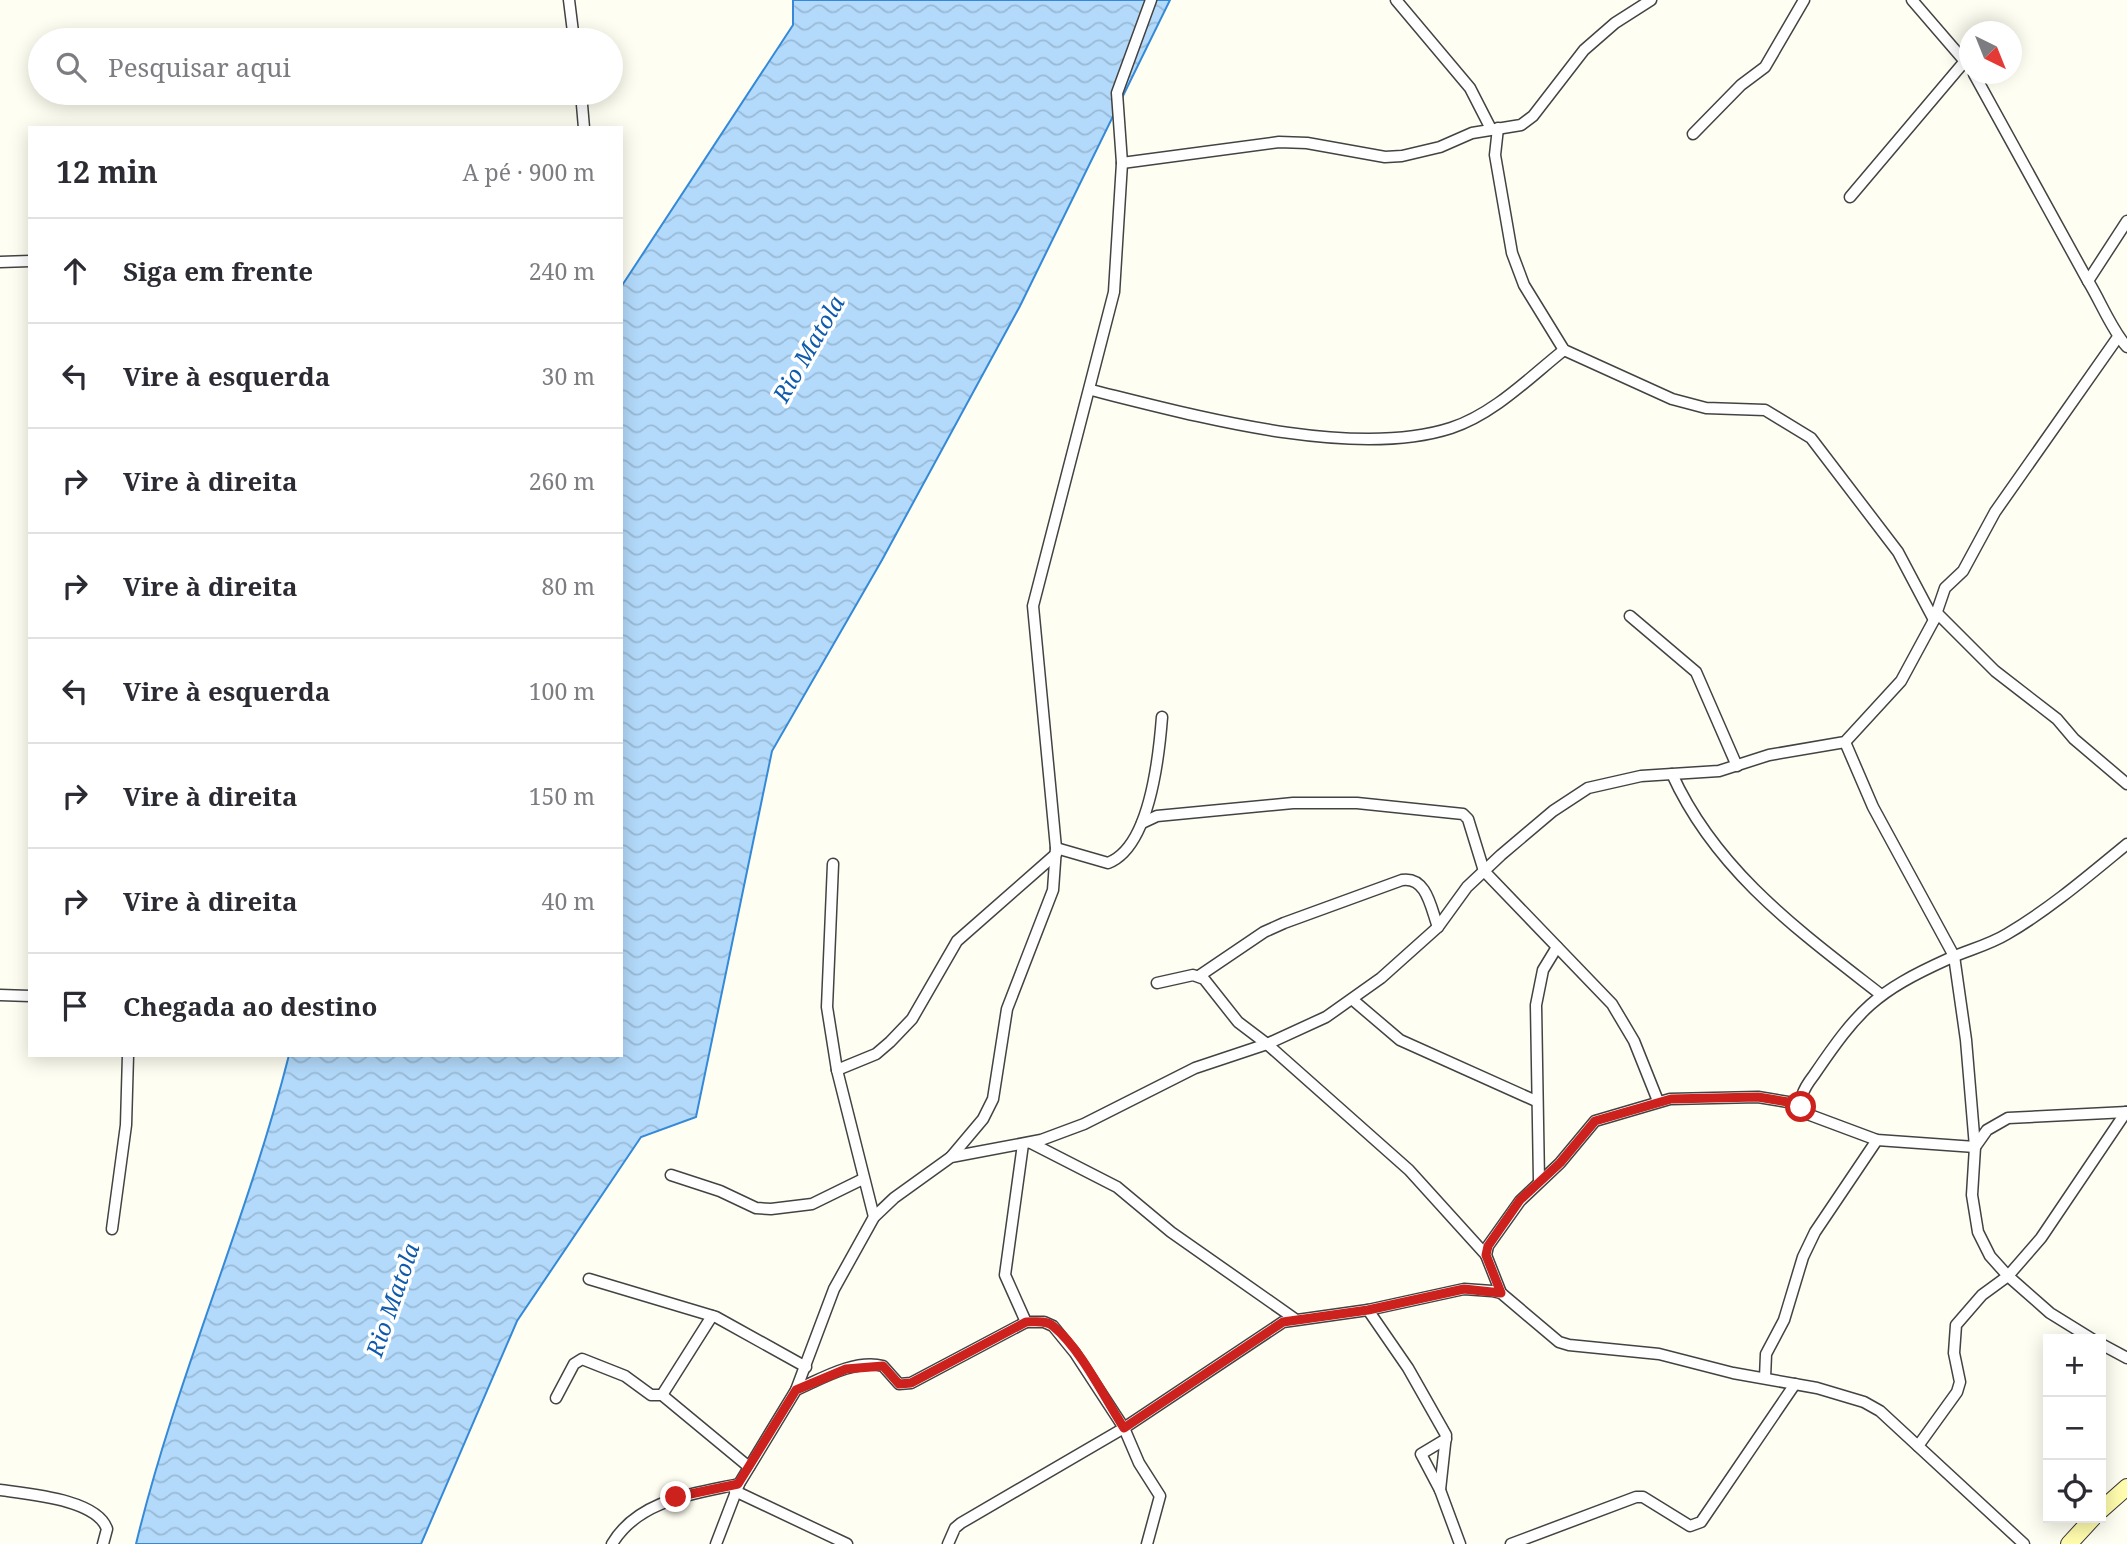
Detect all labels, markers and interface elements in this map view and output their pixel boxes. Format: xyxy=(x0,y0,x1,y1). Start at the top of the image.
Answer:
north arrow xyxy=(1959,21,2022,84)
search box xyxy=(28,28,623,105)
icon: search xyxy=(52,48,90,86)
text: Pesquisar aqui xyxy=(108,49,291,85)
text: 12 min xyxy=(56,151,158,192)
text: A pé · 900 m xyxy=(462,156,595,188)
icon: ahead xyxy=(56,252,94,290)
text: Siga em frente xyxy=(123,253,313,289)
text: 240 m xyxy=(529,255,595,287)
water label: Rio Matola xyxy=(764,289,852,409)
icon: left xyxy=(56,357,94,395)
text: Vire à esquerda xyxy=(123,358,330,394)
text: 30 m xyxy=(542,360,595,392)
icon: right xyxy=(56,462,94,500)
text: Vire à direita xyxy=(123,463,298,499)
text: 260 m xyxy=(529,465,595,497)
icon: right xyxy=(56,567,94,605)
text: Vire à direita xyxy=(123,568,298,604)
text: 80 m xyxy=(542,570,595,602)
icon: left xyxy=(56,672,94,710)
text: Vire à esquerda xyxy=(123,673,330,709)
text: 100 m xyxy=(529,675,595,707)
icon: right xyxy=(56,777,94,815)
text: Vire à direita xyxy=(123,778,298,814)
text: 150 m xyxy=(529,780,595,812)
icon: right xyxy=(56,882,94,920)
text: Vire à direita xyxy=(123,883,298,919)
text: 40 m xyxy=(542,885,595,917)
icon: arrive xyxy=(56,987,94,1025)
text: Chegada ao destino xyxy=(123,988,378,1024)
route start xyxy=(1785,1091,1816,1122)
water label: Rio Matola xyxy=(357,1238,427,1362)
map controls xyxy=(2043,1334,2106,1523)
button: + xyxy=(2043,1334,2106,1397)
button: − xyxy=(2043,1397,2106,1460)
button: locate xyxy=(2043,1460,2106,1523)
route end xyxy=(660,1481,691,1512)

